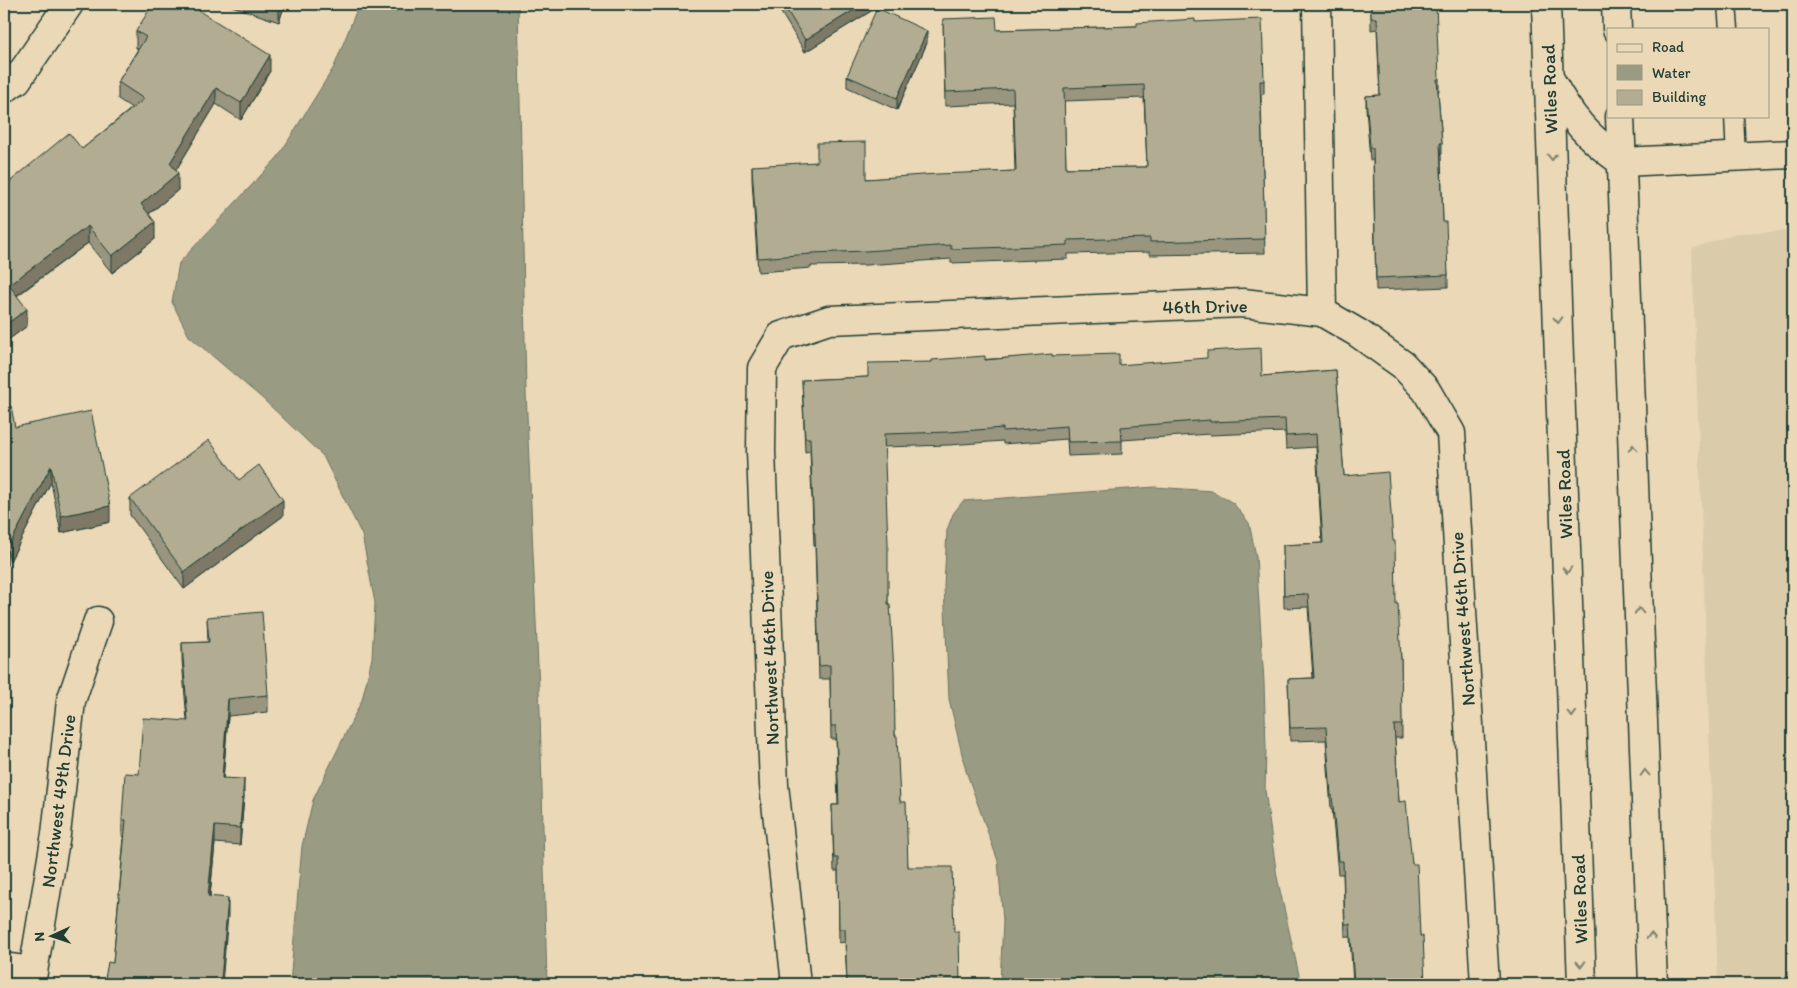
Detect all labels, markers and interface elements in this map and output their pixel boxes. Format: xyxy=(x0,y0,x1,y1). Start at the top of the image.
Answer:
legend xyxy=(1607,28,1770,118)
text: Road xyxy=(1652,38,1685,56)
street label: Wiles Road xyxy=(1536,43,1563,134)
text: Water xyxy=(1652,64,1691,82)
text: Building xyxy=(1652,88,1706,106)
one-way arrow xyxy=(1547,154,1557,162)
street label: 46th Drive xyxy=(1162,294,1248,319)
one-way arrow xyxy=(1553,316,1563,324)
one-way arrow xyxy=(1628,444,1638,452)
street label: Wiles Road xyxy=(1551,448,1578,539)
street label: Northwest 46th Drive xyxy=(1445,531,1480,707)
one-way arrow xyxy=(1562,566,1572,574)
street label: Northwest 46th Drive xyxy=(755,570,784,746)
one-way arrow xyxy=(1634,607,1644,614)
one-way arrow xyxy=(1567,710,1578,718)
street label: Northwest 49th Drive xyxy=(36,713,81,889)
one-way arrow xyxy=(1640,769,1650,776)
street label: Wiles Road xyxy=(1566,853,1593,944)
north arrow xyxy=(28,910,78,960)
text: N xyxy=(31,931,48,942)
one-way arrow xyxy=(1646,931,1657,939)
one-way arrow xyxy=(1576,960,1586,968)

